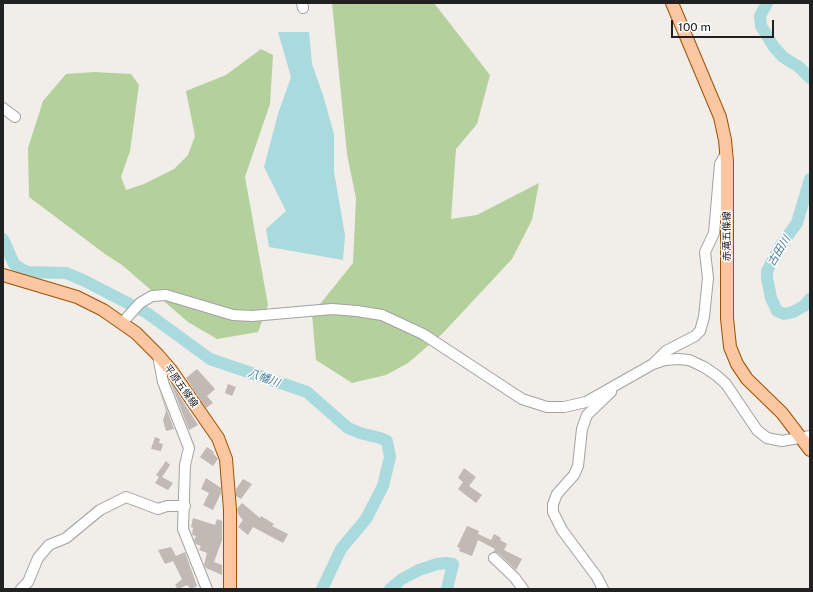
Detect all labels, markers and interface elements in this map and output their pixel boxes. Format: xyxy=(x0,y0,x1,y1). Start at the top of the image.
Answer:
scale bar xyxy=(673,12,776,38)
text: 100 m xyxy=(678,20,711,34)
street label: 赤滝五條線 xyxy=(721,211,733,261)
water label: 古田川 xyxy=(765,233,793,269)
street label: 平原五條線 xyxy=(161,362,201,410)
water label: 八幡川 xyxy=(246,366,282,390)

